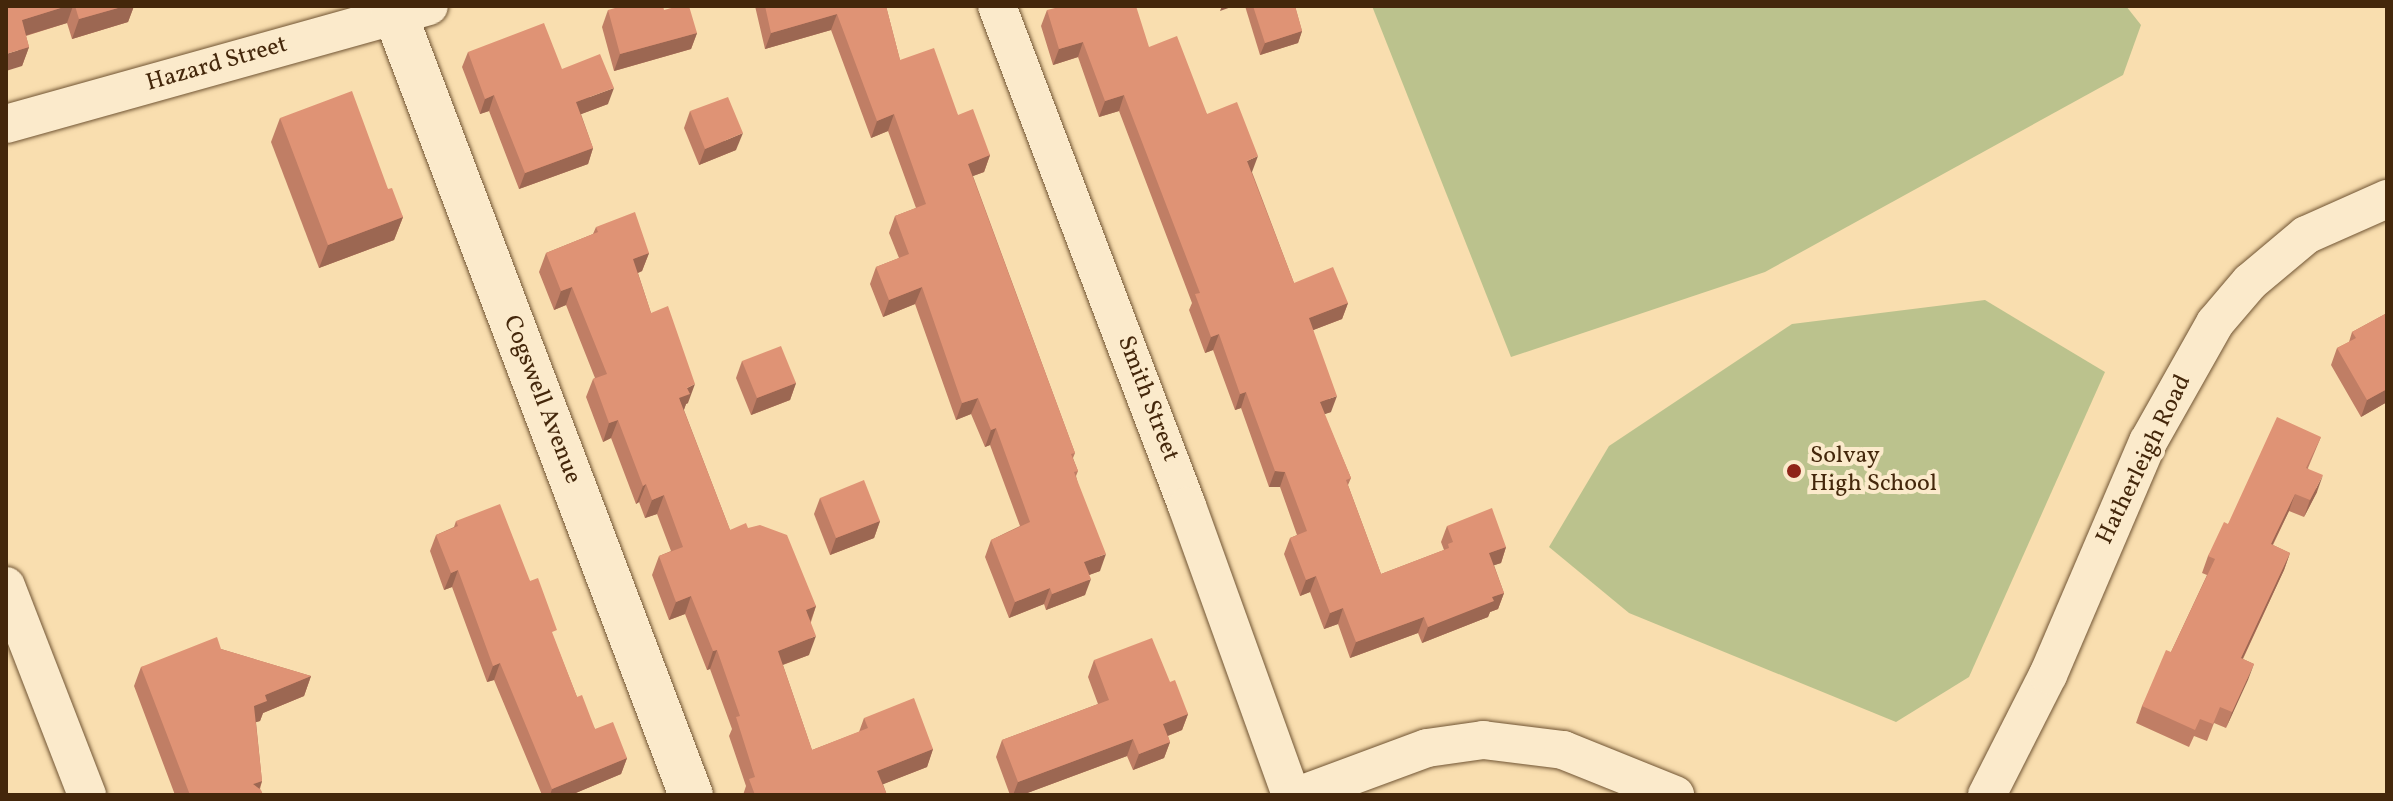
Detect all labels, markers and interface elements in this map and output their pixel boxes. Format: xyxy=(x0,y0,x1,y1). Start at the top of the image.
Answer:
street label: Hazard Street xyxy=(143,31,291,99)
street label: Cogswell Avenue xyxy=(496,312,586,488)
street label: Smith Street xyxy=(1110,332,1184,466)
street label: Hatherleigh Road xyxy=(2091,370,2199,550)
place label: Solvay High School xyxy=(1810,443,1937,499)
marker: Solvay High School xyxy=(1785,462,1803,480)

